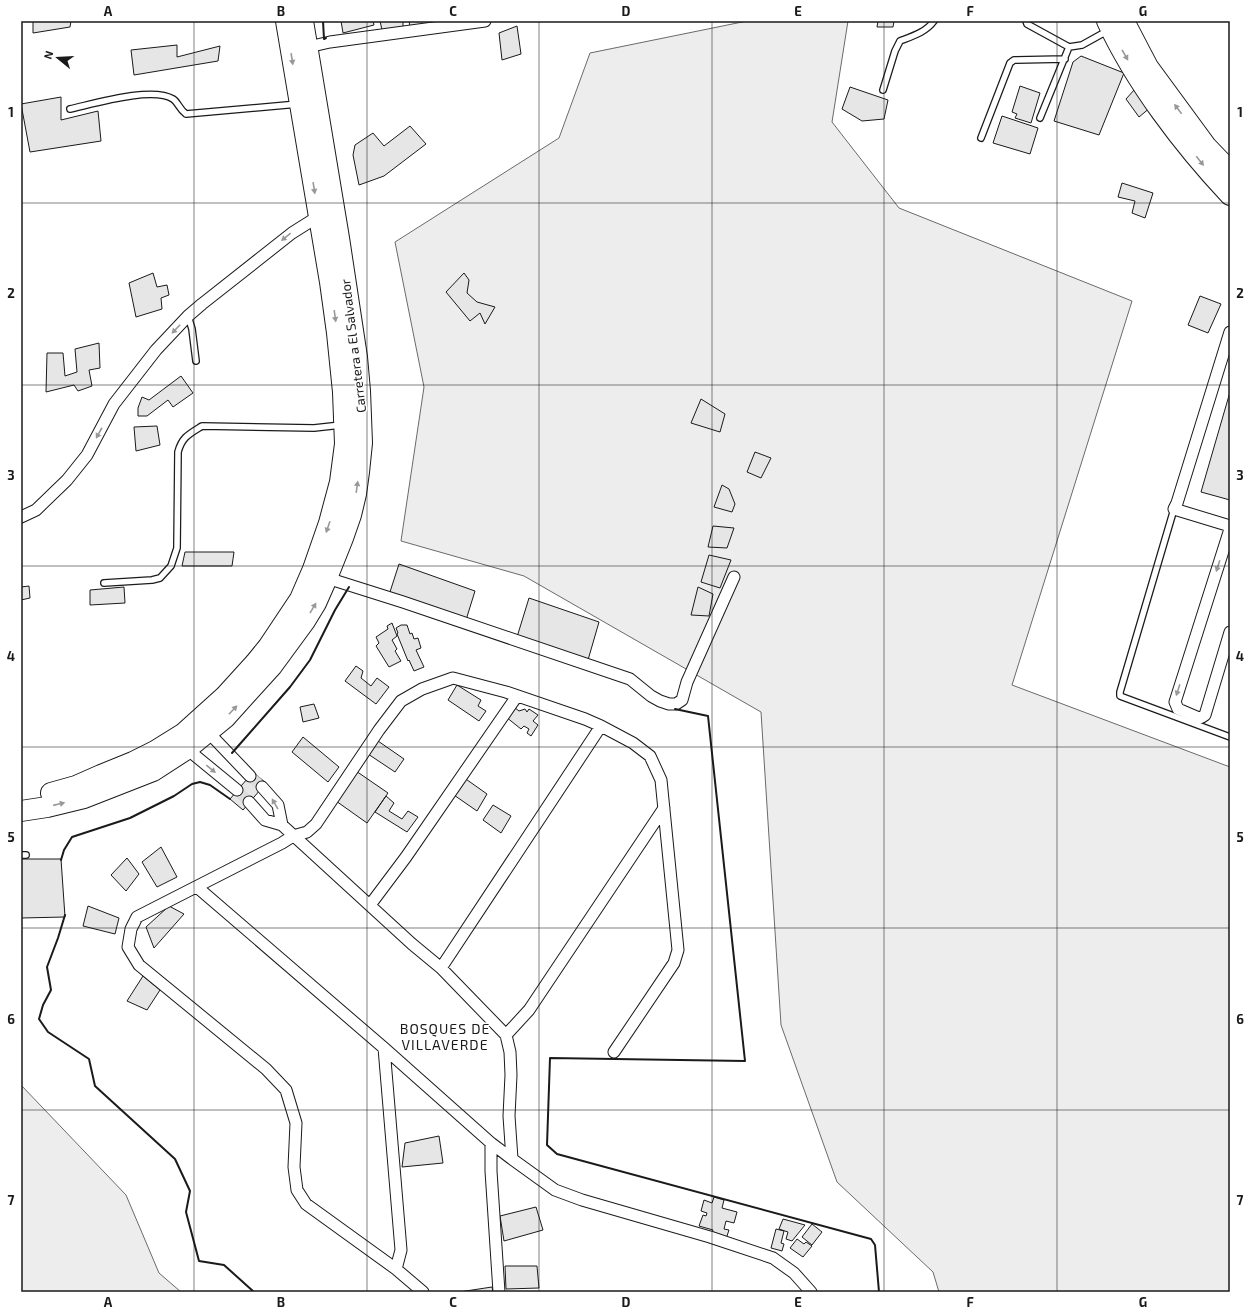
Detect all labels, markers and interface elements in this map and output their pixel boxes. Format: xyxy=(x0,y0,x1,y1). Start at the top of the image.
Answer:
text: A xyxy=(104,3,113,19)
text: B xyxy=(277,3,285,19)
text: C xyxy=(449,3,457,19)
text: D xyxy=(622,3,631,19)
text: E xyxy=(794,3,802,19)
text: F xyxy=(966,3,974,19)
text: G xyxy=(1139,3,1147,19)
north arrow xyxy=(38,38,78,78)
text: N xyxy=(41,49,55,61)
one-way arrow xyxy=(1122,49,1129,61)
one-way arrow xyxy=(290,53,296,66)
one-way arrow xyxy=(1174,103,1183,114)
text: 1 xyxy=(8,104,14,120)
text: 1 xyxy=(1237,104,1243,120)
one-way arrow xyxy=(1196,156,1205,167)
one-way arrow xyxy=(312,182,318,194)
one-way arrow xyxy=(281,233,292,242)
street label: Carretera a El Salvador xyxy=(337,278,369,414)
text: 2 xyxy=(7,285,15,301)
text: 2 xyxy=(1236,285,1244,301)
one-way arrow xyxy=(332,310,338,322)
one-way arrow xyxy=(171,324,181,334)
one-way arrow xyxy=(95,427,102,439)
text: 3 xyxy=(7,467,15,483)
text: 3 xyxy=(1236,467,1244,483)
one-way arrow xyxy=(354,481,360,493)
one-way arrow xyxy=(325,522,331,534)
one-way arrow xyxy=(1215,560,1221,572)
one-way arrow xyxy=(309,602,316,614)
text: 4 xyxy=(7,648,15,664)
text: 4 xyxy=(1236,648,1244,664)
one-way arrow xyxy=(1175,684,1181,696)
one-way arrow xyxy=(228,705,237,715)
one-way arrow xyxy=(205,764,216,773)
one-way arrow xyxy=(272,798,279,810)
one-way arrow xyxy=(53,801,66,807)
text: 5 xyxy=(7,829,15,845)
text: 5 xyxy=(1236,829,1244,845)
text: 6 xyxy=(7,1011,15,1027)
text: 6 xyxy=(1236,1011,1244,1027)
district label: BOSQUES DE VILLAVERDE xyxy=(400,1020,490,1053)
text: 7 xyxy=(8,1192,15,1208)
text: 7 xyxy=(1237,1192,1244,1208)
text: A xyxy=(104,1294,113,1310)
text: B xyxy=(277,1294,285,1310)
text: C xyxy=(449,1294,457,1310)
text: D xyxy=(622,1294,631,1310)
text: E xyxy=(794,1294,802,1310)
text: F xyxy=(966,1294,974,1310)
text: G xyxy=(1139,1294,1147,1310)

